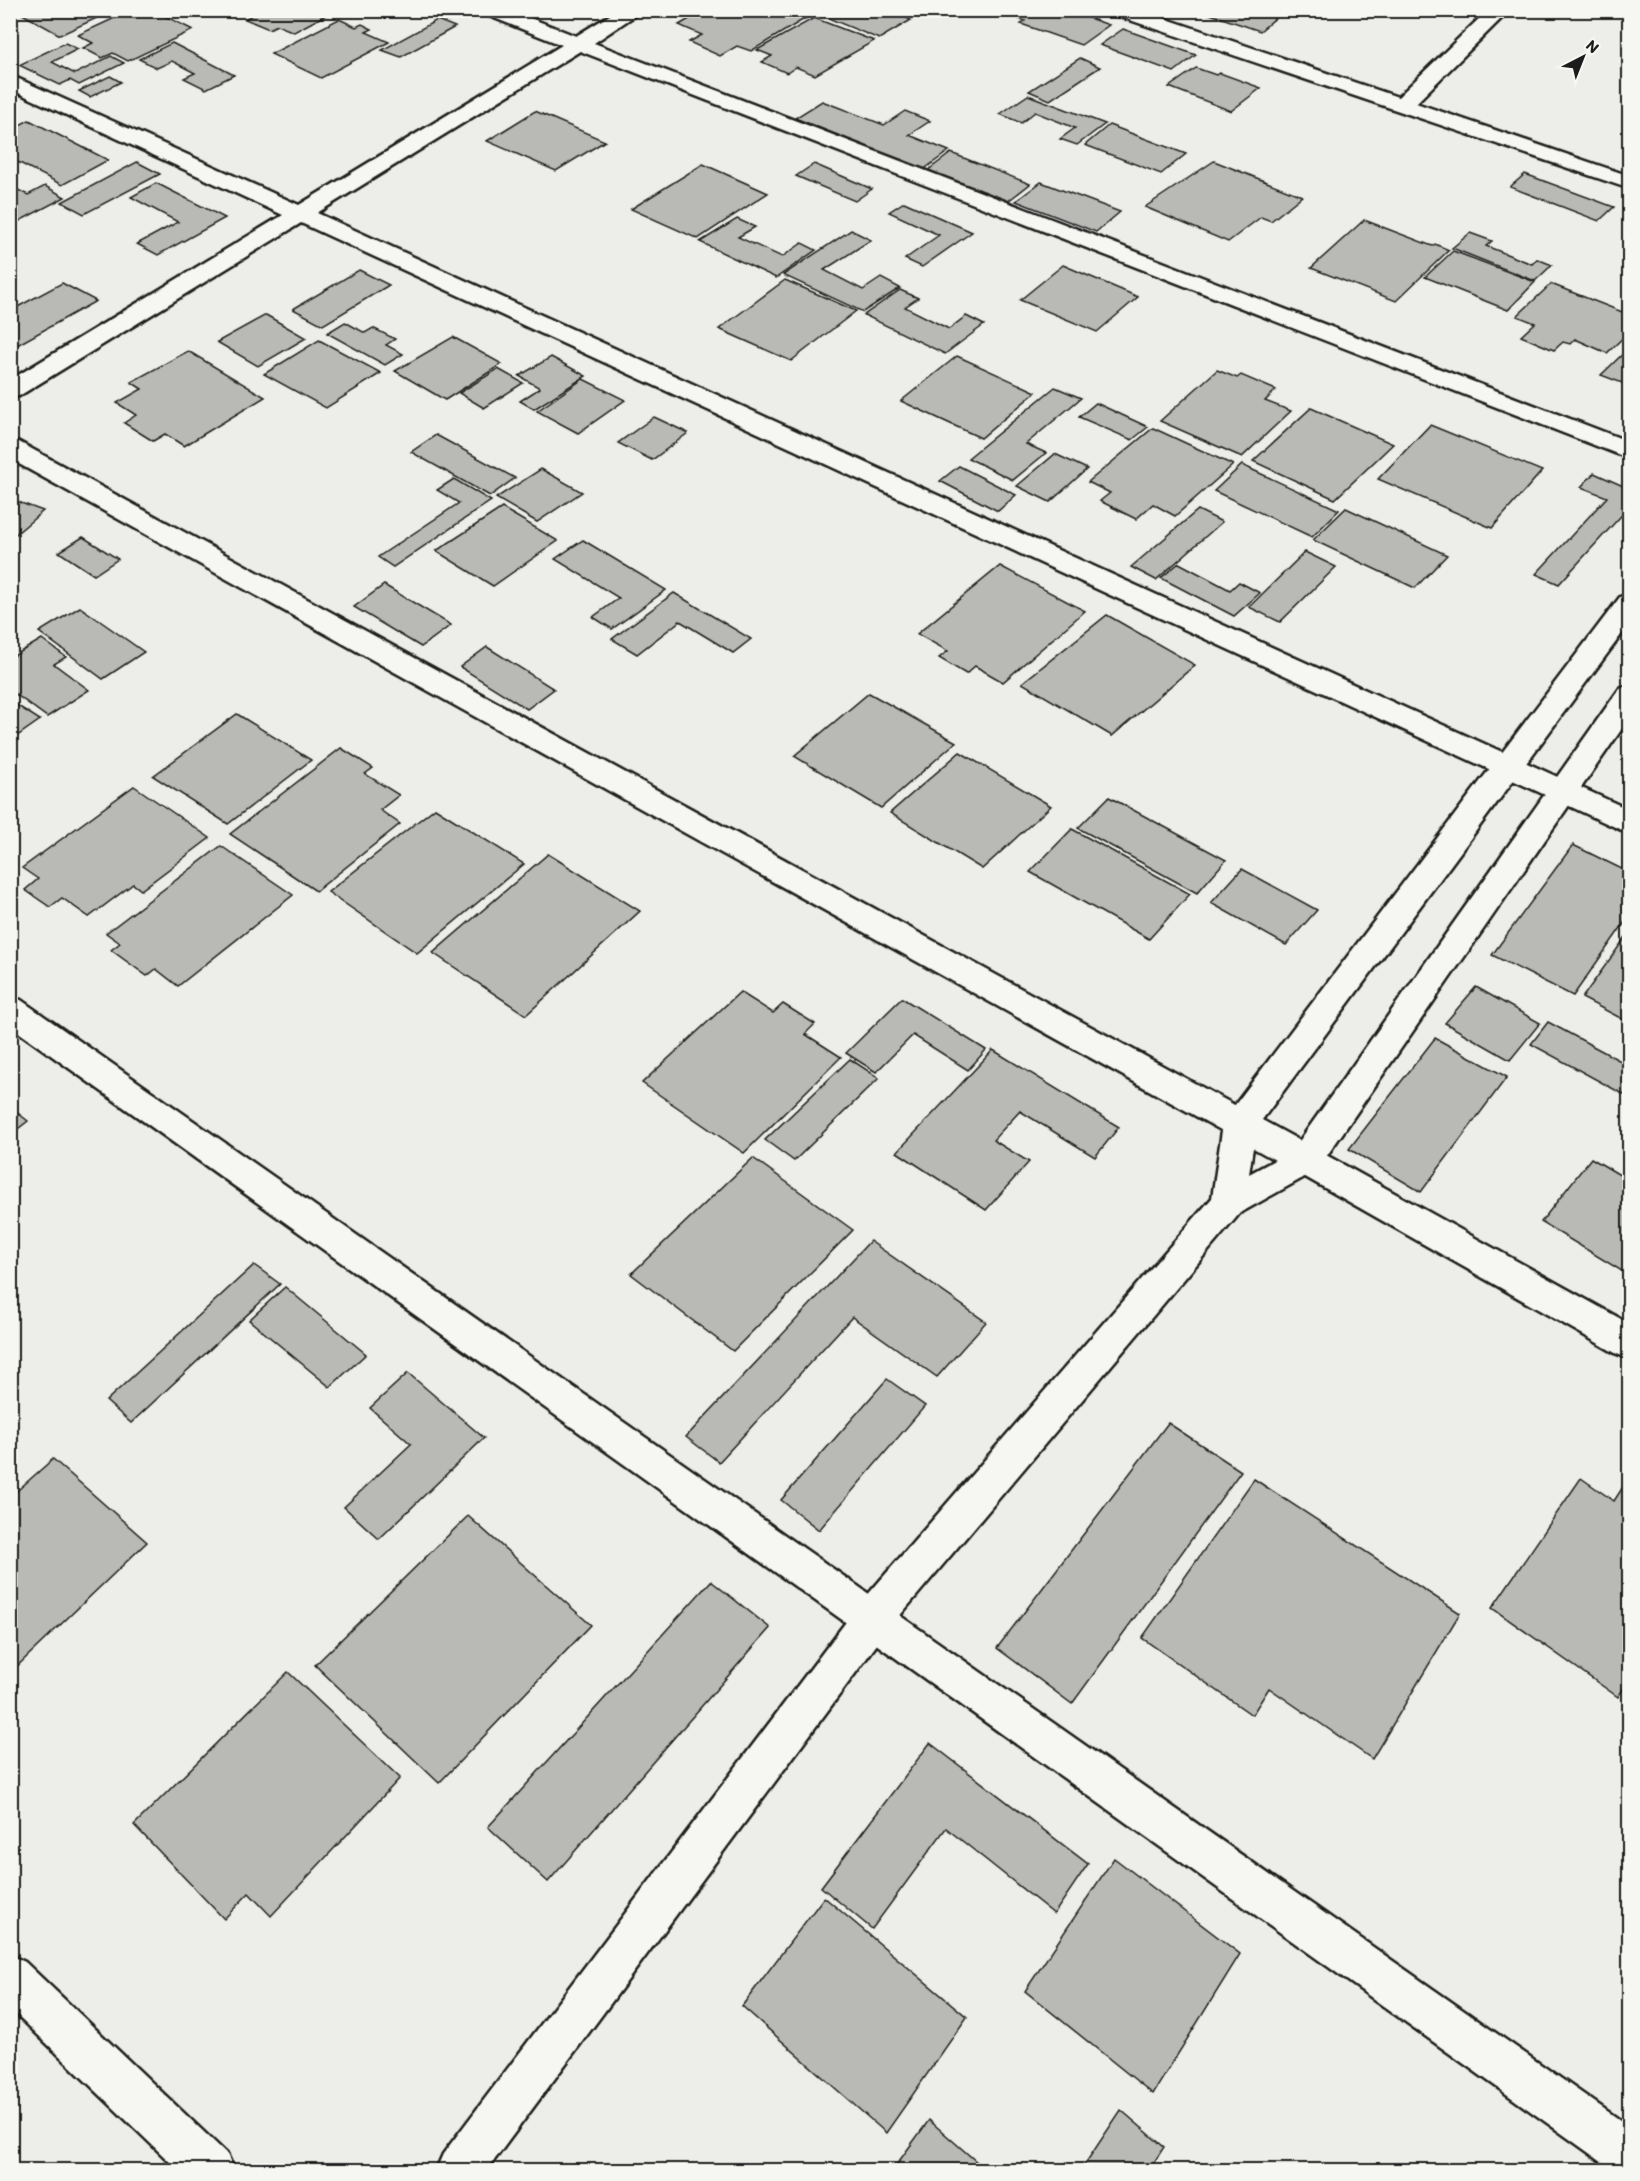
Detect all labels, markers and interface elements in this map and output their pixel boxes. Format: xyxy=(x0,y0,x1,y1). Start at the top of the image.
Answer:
north arrow xyxy=(1553,27,1613,87)
text: N xyxy=(1582,36,1603,57)

